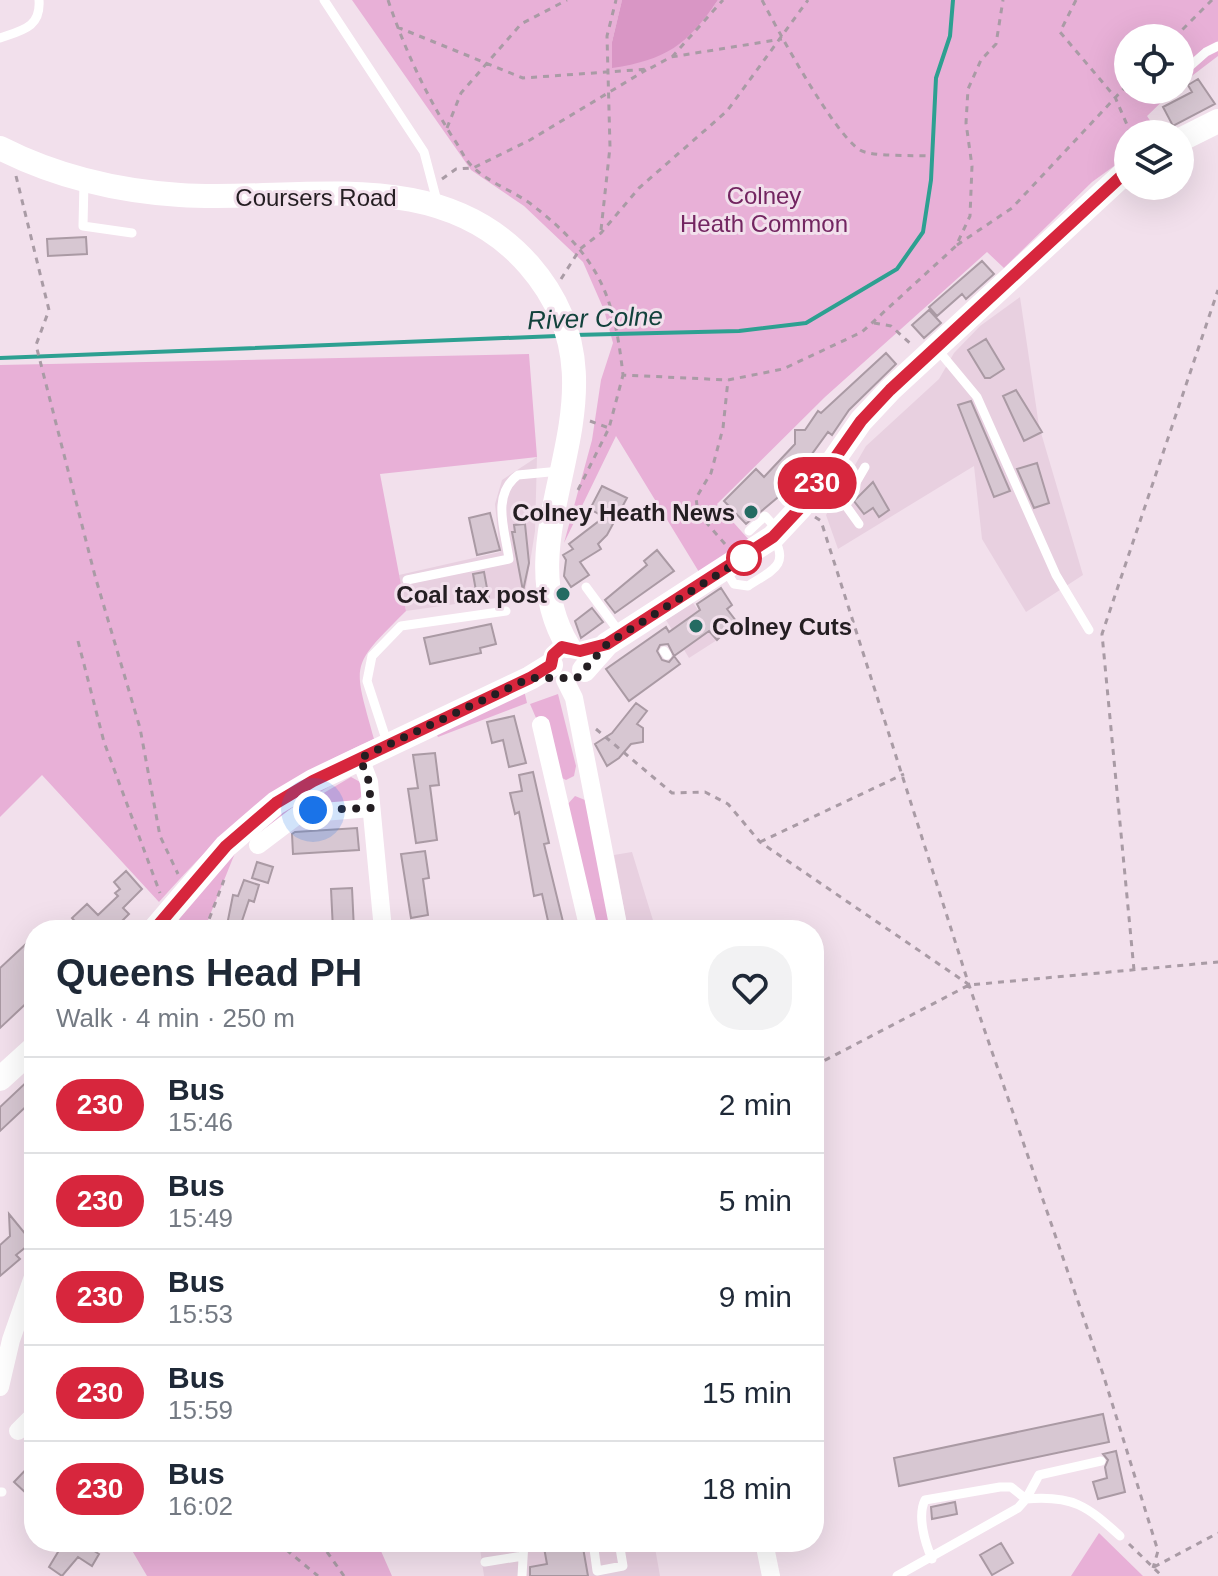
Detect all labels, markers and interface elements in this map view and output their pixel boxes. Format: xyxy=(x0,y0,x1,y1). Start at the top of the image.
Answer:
map controls xyxy=(1114,24,1194,200)
button: locate xyxy=(1114,24,1194,104)
button: layers xyxy=(1114,120,1194,200)
park label: Colney Heath Common xyxy=(680,182,848,237)
street label: Coursers Road xyxy=(235,184,397,211)
water label: River Colne xyxy=(527,301,663,335)
line badge: 230 xyxy=(771,457,863,509)
text: 230 xyxy=(794,467,840,498)
place label: Colney Heath News xyxy=(512,499,735,526)
marker: Colney Heath News xyxy=(742,503,760,521)
unlabelled marker xyxy=(727,541,761,575)
place label: Coal tax post xyxy=(396,581,547,608)
marker: Coal tax post xyxy=(554,585,572,603)
place label: Colney Cuts xyxy=(712,613,852,640)
marker: Colney Cuts xyxy=(687,617,705,635)
your location xyxy=(293,790,333,830)
button: heart xyxy=(708,946,792,1030)
text: Queens Head PH xyxy=(56,952,362,994)
text: Walk · 4 min · 250 m xyxy=(56,1003,295,1033)
text: Bus xyxy=(168,1073,225,1106)
text: 2 min xyxy=(719,1088,792,1121)
text: 230 xyxy=(77,1089,123,1120)
text: 15:46 xyxy=(168,1107,233,1137)
text: Bus xyxy=(168,1169,225,1202)
text: 5 min xyxy=(719,1184,792,1217)
text: 230 xyxy=(77,1185,123,1216)
text: 15:49 xyxy=(168,1203,233,1233)
text: Bus xyxy=(168,1265,225,1298)
text: 9 min xyxy=(719,1280,792,1313)
text: 230 xyxy=(77,1281,123,1312)
text: 15:53 xyxy=(168,1299,233,1329)
text: Bus xyxy=(168,1361,225,1394)
text: 15 min xyxy=(702,1376,792,1409)
text: 230 xyxy=(77,1377,123,1408)
text: 15:59 xyxy=(168,1395,233,1425)
text: Bus xyxy=(168,1457,225,1490)
text: 18 min xyxy=(702,1472,792,1505)
text: 230 xyxy=(77,1473,123,1504)
text: 16:02 xyxy=(168,1491,233,1521)

